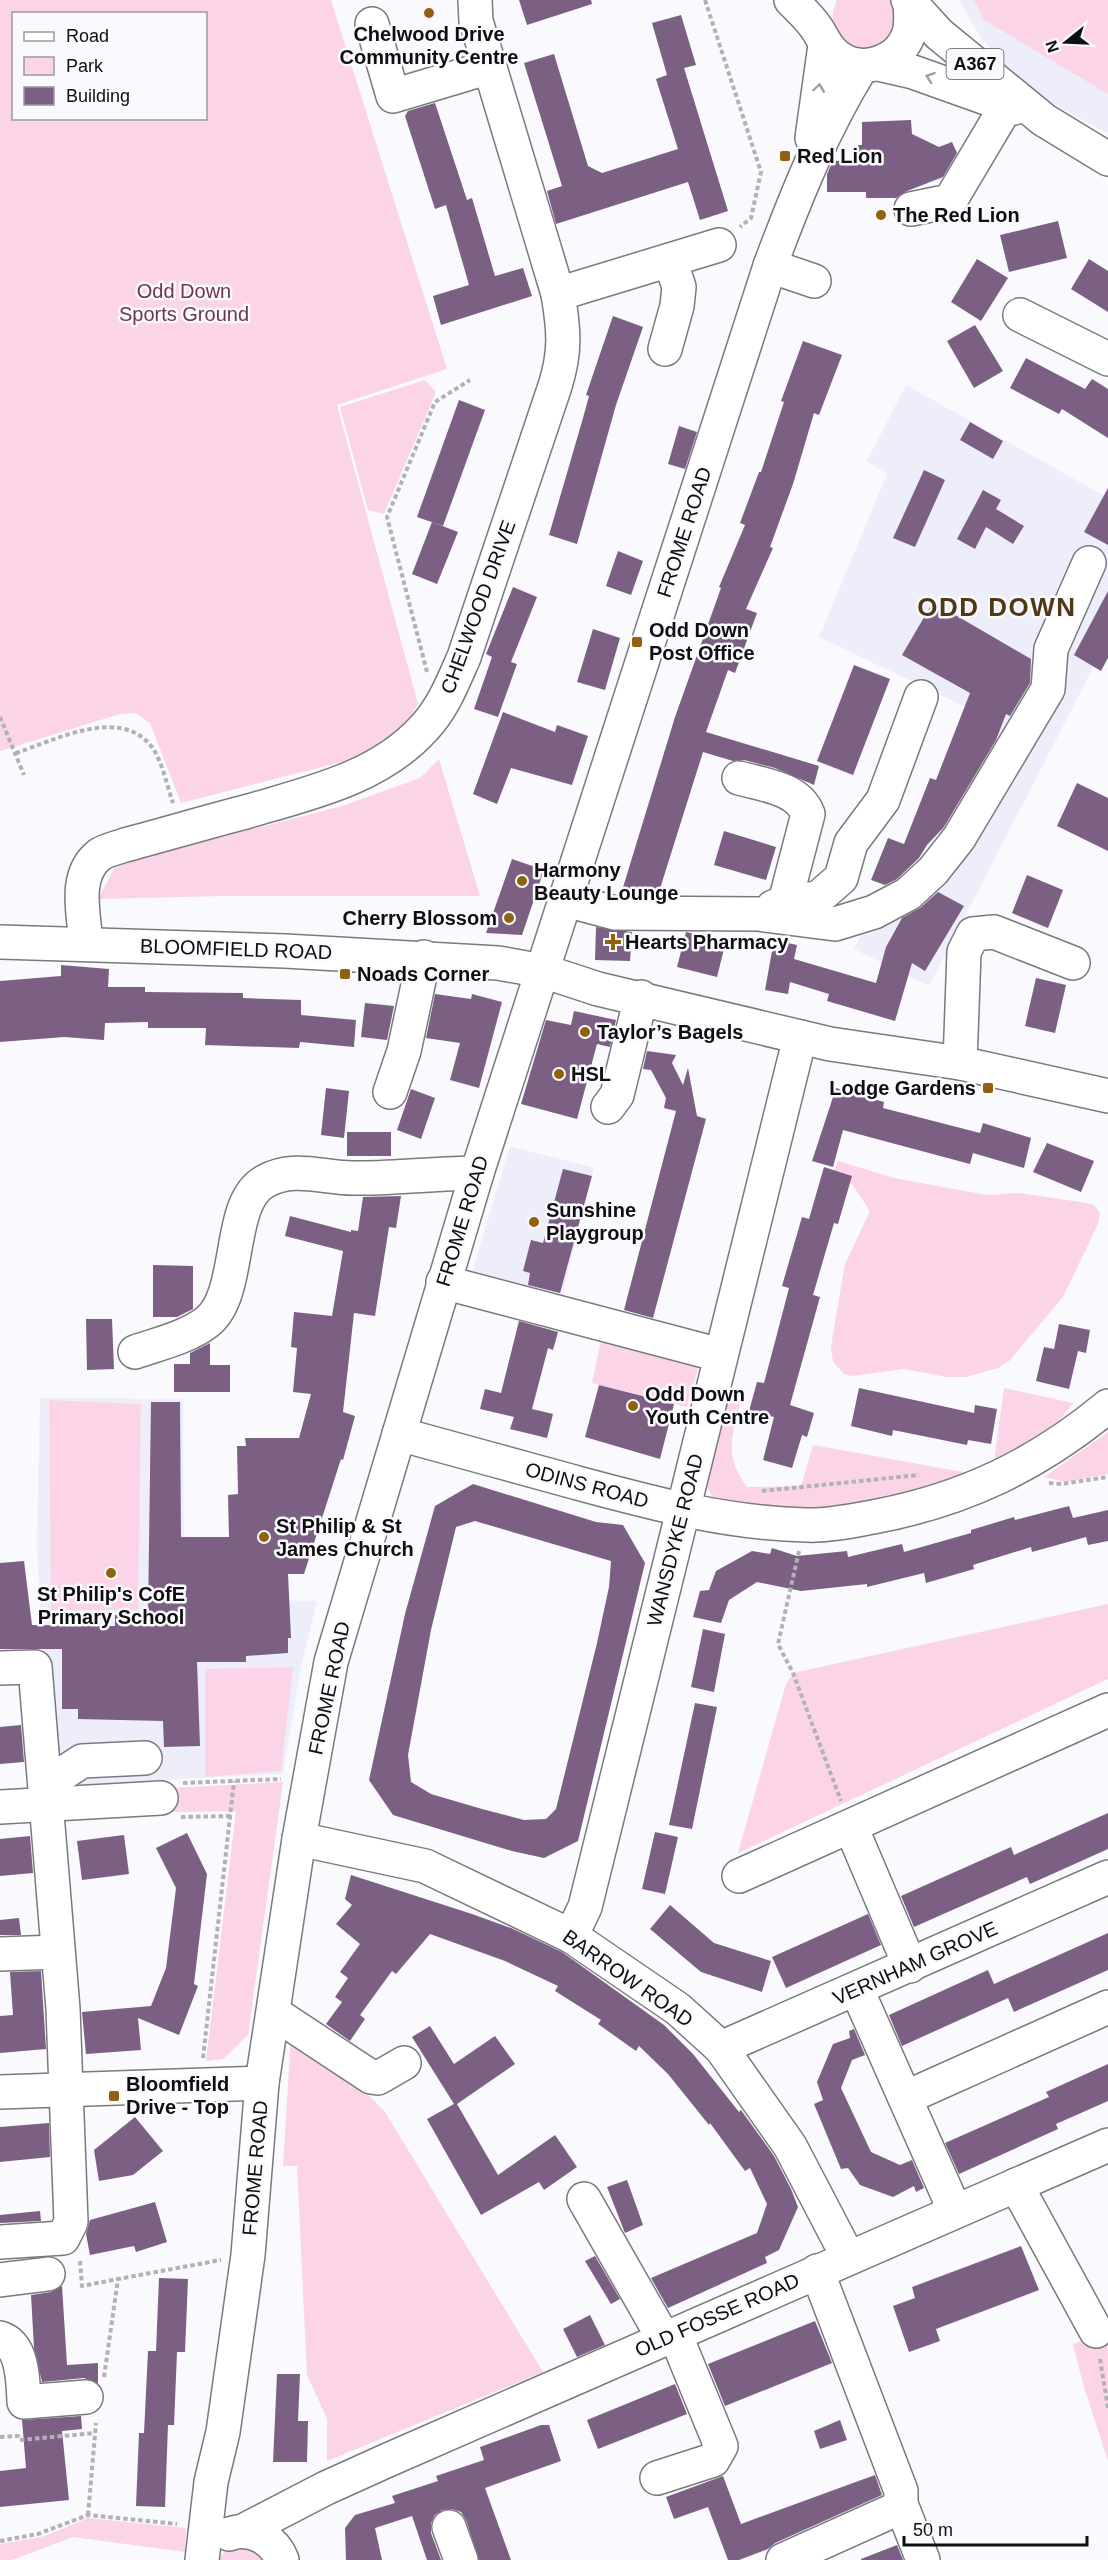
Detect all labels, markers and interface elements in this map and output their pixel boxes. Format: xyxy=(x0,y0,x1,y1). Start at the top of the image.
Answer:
marker: Chelwood Drive Community Centre xyxy=(422,6,436,20)
legend xyxy=(12,12,207,120)
north arrow xyxy=(1036,12,1096,72)
place label: Chelwood Drive Community Centre xyxy=(340,23,518,68)
text: Road xyxy=(66,26,109,46)
text: N xyxy=(1042,38,1062,55)
road number: A367 xyxy=(946,49,1004,79)
text: Park xyxy=(66,56,104,76)
one-way arrow xyxy=(925,72,936,85)
one-way arrow xyxy=(812,83,825,93)
text: Building xyxy=(66,86,130,106)
place label: Red Lion xyxy=(797,145,883,167)
marker: Red Lion xyxy=(778,149,792,163)
place label: The Red Lion xyxy=(893,204,1020,226)
marker: The Red Lion xyxy=(874,208,888,222)
park label: Odd Down Sports Ground xyxy=(119,280,249,325)
street label: FROME ROAD xyxy=(653,464,715,600)
street label: CHELWOOD DRIVE xyxy=(436,517,520,697)
district label: ODD DOWN xyxy=(917,592,1077,622)
place label: Odd Down Post Office xyxy=(649,619,755,664)
marker: Odd Down Post Office xyxy=(630,635,644,649)
place label: Harmony Beauty Lounge xyxy=(534,859,678,904)
marker: Harmony Beauty Lounge xyxy=(515,874,529,888)
place label: Cherry Blossom xyxy=(343,907,497,929)
marker: Cherry Blossom xyxy=(502,911,516,925)
place label: Hearts Pharmacy xyxy=(625,931,789,953)
street label: BLOOMFIELD ROAD xyxy=(140,935,332,963)
marker: Hearts Pharmacy xyxy=(606,935,620,949)
place label: Noads Corner xyxy=(357,963,489,985)
marker: Noads Corner xyxy=(338,967,352,981)
place label: Taylor’s Bagels xyxy=(597,1021,743,1043)
marker: Taylor’s Bagels xyxy=(578,1025,592,1039)
place label: HSL xyxy=(571,1063,611,1085)
marker: HSL xyxy=(552,1067,566,1081)
place label: Lodge Gardens xyxy=(829,1077,976,1099)
marker: Lodge Gardens xyxy=(981,1081,995,1095)
street label: FROME ROAD xyxy=(432,1153,492,1289)
place label: Sunshine Playgroup xyxy=(546,1199,644,1244)
marker: Sunshine Playgroup xyxy=(527,1215,541,1229)
place label: Odd Down Youth Centre xyxy=(645,1383,769,1428)
marker: Odd Down Youth Centre xyxy=(626,1399,640,1413)
street label: WANSDYKE ROAD xyxy=(643,1451,707,1629)
street label: ODINS ROAD xyxy=(523,1458,651,1512)
place label: St Philip & St James Church xyxy=(276,1515,414,1560)
marker: St Philip & St James Church xyxy=(257,1530,271,1544)
marker: St Philip's CofE Primary School xyxy=(104,1566,118,1580)
place label: St Philip's CofE Primary School xyxy=(37,1583,185,1628)
street label: FROME ROAD xyxy=(304,1619,354,1757)
street label: VERNHAM GROVE xyxy=(829,1917,1001,2009)
street label: BARROW ROAD xyxy=(559,1925,697,2031)
place label: Bloomfield Drive - Top xyxy=(126,2073,229,2118)
marker: Bloomfield Drive - Top xyxy=(107,2089,121,2103)
street label: FROME ROAD xyxy=(238,2100,272,2236)
street label: OLD FOSSE ROAD xyxy=(631,2269,803,2361)
scale bar xyxy=(904,2509,1087,2547)
text: 50 m xyxy=(913,2520,953,2540)

